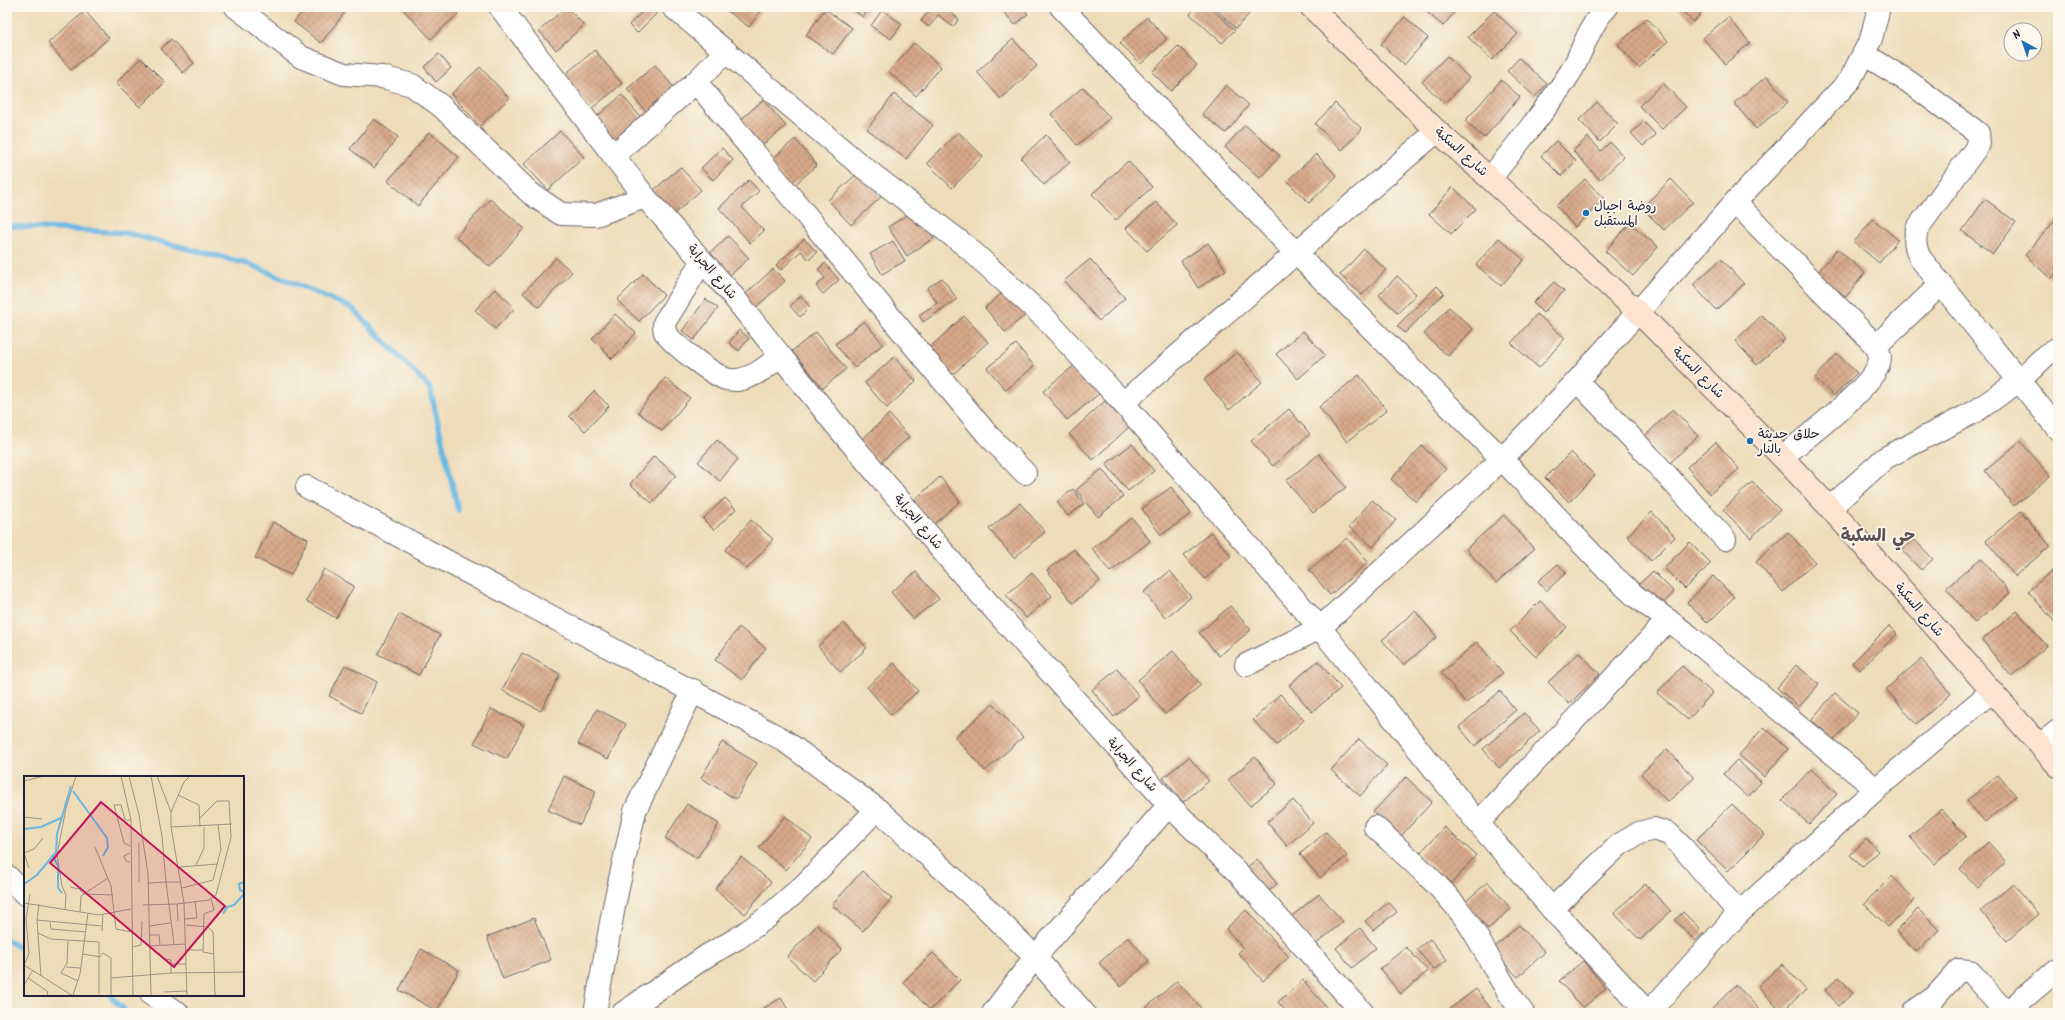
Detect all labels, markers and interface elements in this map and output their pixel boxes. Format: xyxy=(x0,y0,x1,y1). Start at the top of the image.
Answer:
north arrow xyxy=(2003,22,2043,62)
text: N xyxy=(2009,26,2026,44)
street label: شارع السكبة xyxy=(1429,122,1493,182)
place label: روضة اجيال المستقبل xyxy=(1594,196,1656,232)
marker: روضة اجيال المستقبل xyxy=(1581,208,1591,218)
street label: شارع الجرابة xyxy=(682,240,742,304)
street label: شارع السكبة xyxy=(1667,342,1729,404)
place label: حلاق حديثة بالنار xyxy=(1757,424,1820,460)
marker: حلاق حديثة بالنار xyxy=(1745,436,1755,446)
street label: شارع الجرابة xyxy=(888,489,948,555)
district label: حي السكبة xyxy=(1841,523,1915,551)
street label: شارع السكبة xyxy=(1889,578,1949,642)
street label: شارع الجرابة xyxy=(1102,733,1162,797)
inset map xyxy=(24,776,244,996)

